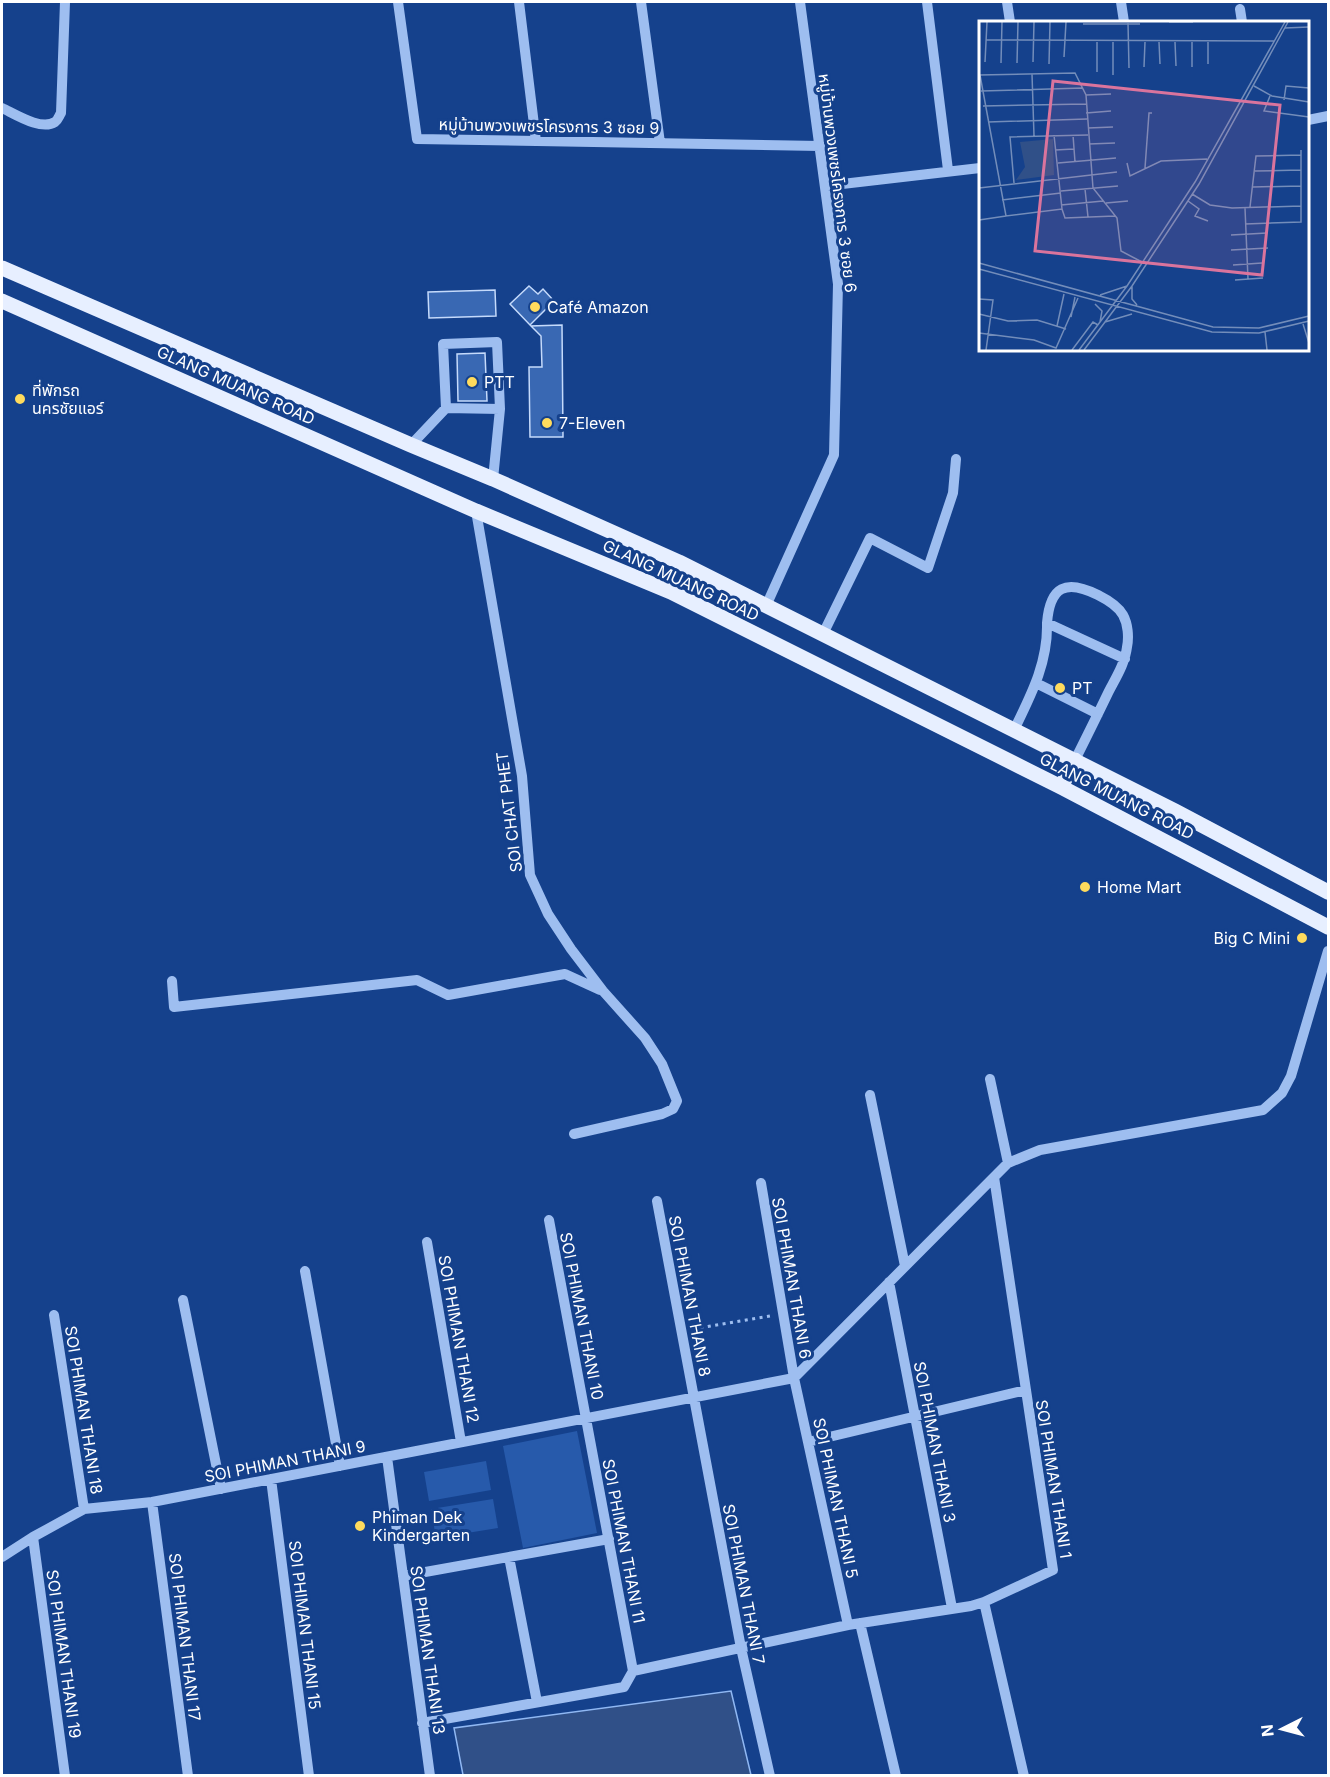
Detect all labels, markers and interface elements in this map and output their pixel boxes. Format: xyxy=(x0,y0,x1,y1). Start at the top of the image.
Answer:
inset map xyxy=(979,21,1309,351)
street label: หมู่บ้านพวงเพชรโครงการ 3 ซอย 6 xyxy=(815,72,861,294)
street label: หมู่บ้านพวงเพชรโครงการ 3 ซอย 9 xyxy=(438,114,660,138)
place label: Café Amazon xyxy=(547,297,649,317)
marker: Café Amazon xyxy=(528,300,542,314)
street label: GLANG MUANG ROAD xyxy=(154,341,318,429)
place label: PTT xyxy=(484,372,515,392)
marker: PTT xyxy=(465,375,479,389)
place label: ที่พักรถ นครชัยแอร์ xyxy=(32,379,104,418)
marker: ที่พักรถ นครชัยแอร์ xyxy=(13,392,27,406)
place label: 7-Eleven xyxy=(559,413,625,433)
marker: 7-Eleven xyxy=(540,416,554,430)
street label: GLANG MUANG ROAD xyxy=(599,535,763,625)
place label: PT xyxy=(1072,678,1093,698)
marker: PT xyxy=(1053,681,1067,695)
street label: GLANG MUANG ROAD xyxy=(1036,748,1198,844)
street label: SOI CHAT PHET xyxy=(492,751,526,873)
place label: Home Mart xyxy=(1097,877,1181,897)
marker: Home Mart xyxy=(1078,880,1092,894)
place label: Big C Mini xyxy=(1214,928,1290,948)
marker: Big C Mini xyxy=(1295,931,1309,945)
street label: SOI PHIMAN THANI 6 xyxy=(768,1196,816,1360)
street label: SOI PHIMAN THANI 8 xyxy=(665,1214,715,1378)
street label: SOI PHIMAN THANI 10 xyxy=(556,1230,608,1402)
street label: SOI PHIMAN THANI 12 xyxy=(434,1253,484,1425)
street label: SOI PHIMAN THANI 18 xyxy=(61,1324,107,1496)
street label: SOI PHIMAN THANI 3 xyxy=(910,1360,960,1524)
street label: SOI PHIMAN THANI 1 xyxy=(1032,1398,1076,1560)
street label: SOI PHIMAN THANI 5 xyxy=(809,1416,863,1580)
street label: SOI PHIMAN THANI 9 xyxy=(203,1436,367,1486)
street label: SOI PHIMAN THANI 11 xyxy=(598,1457,650,1625)
street label: SOI PHIMAN THANI 7 xyxy=(719,1502,769,1666)
place label: Phiman Dek Kindergarten xyxy=(372,1507,470,1545)
marker: Phiman Dek Kindergarten xyxy=(353,1519,367,1533)
street label: SOI PHIMAN THANI 15 xyxy=(285,1539,325,1711)
street label: SOI PHIMAN THANI 17 xyxy=(165,1552,205,1722)
street label: SOI PHIMAN THANI 13 xyxy=(406,1564,450,1736)
street label: SOI PHIMAN THANI 19 xyxy=(42,1568,86,1740)
north arrow xyxy=(1252,1699,1312,1759)
text: N xyxy=(1256,1723,1278,1738)

